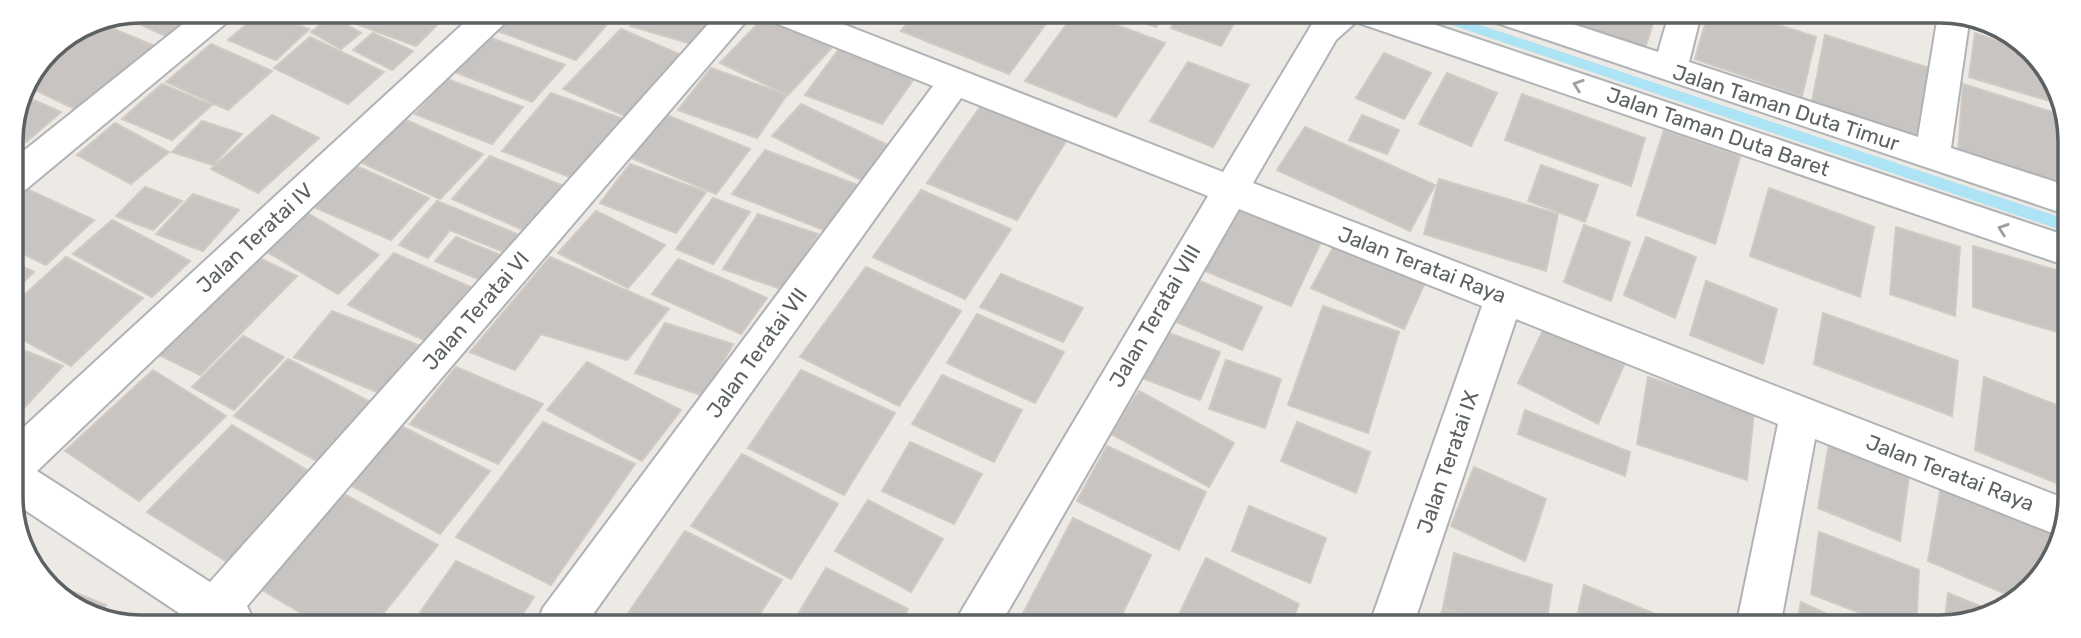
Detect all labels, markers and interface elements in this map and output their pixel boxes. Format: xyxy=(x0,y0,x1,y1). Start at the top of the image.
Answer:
street label: Jalan Taman Duta Timur xyxy=(1670,59,1903,156)
one-way arrow xyxy=(1573,79,1585,93)
street label: Jalan Taman Duta Baret xyxy=(1603,82,1833,181)
street label: Jalan Teratai IV xyxy=(191,177,318,298)
street label: Jalan Teratai Raya xyxy=(1335,221,1510,308)
one-way arrow xyxy=(1997,223,2009,237)
street label: Jalan Teratai VIII xyxy=(1104,240,1206,391)
street label: Jalan Teratai VI xyxy=(417,246,534,375)
street label: Jalan Teratai VII xyxy=(701,283,812,423)
street label: Jalan Teratai IX xyxy=(1411,387,1484,536)
street label: Jalan Teratai Raya xyxy=(1863,429,2038,516)

